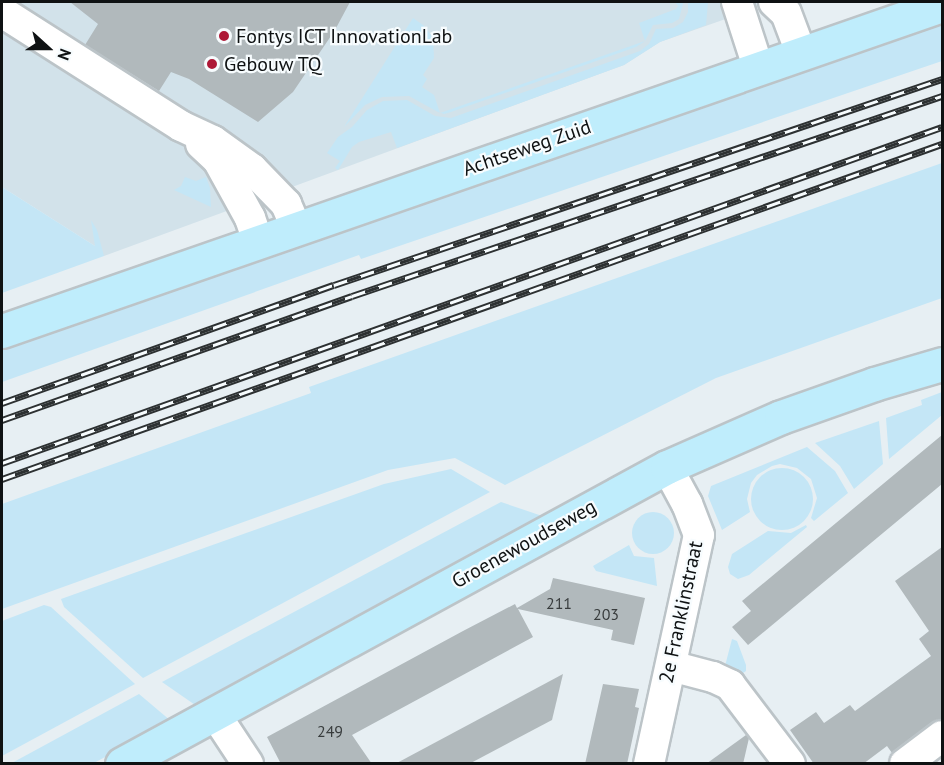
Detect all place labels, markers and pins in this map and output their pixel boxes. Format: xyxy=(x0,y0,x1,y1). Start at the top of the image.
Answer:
place label: Fontys ICT InnovationLab xyxy=(236,24,453,48)
marker: Fontys ICT InnovationLab xyxy=(217,29,231,43)
place label: Gebouw TQ xyxy=(224,52,323,76)
marker: Gebouw TQ xyxy=(205,57,219,71)

